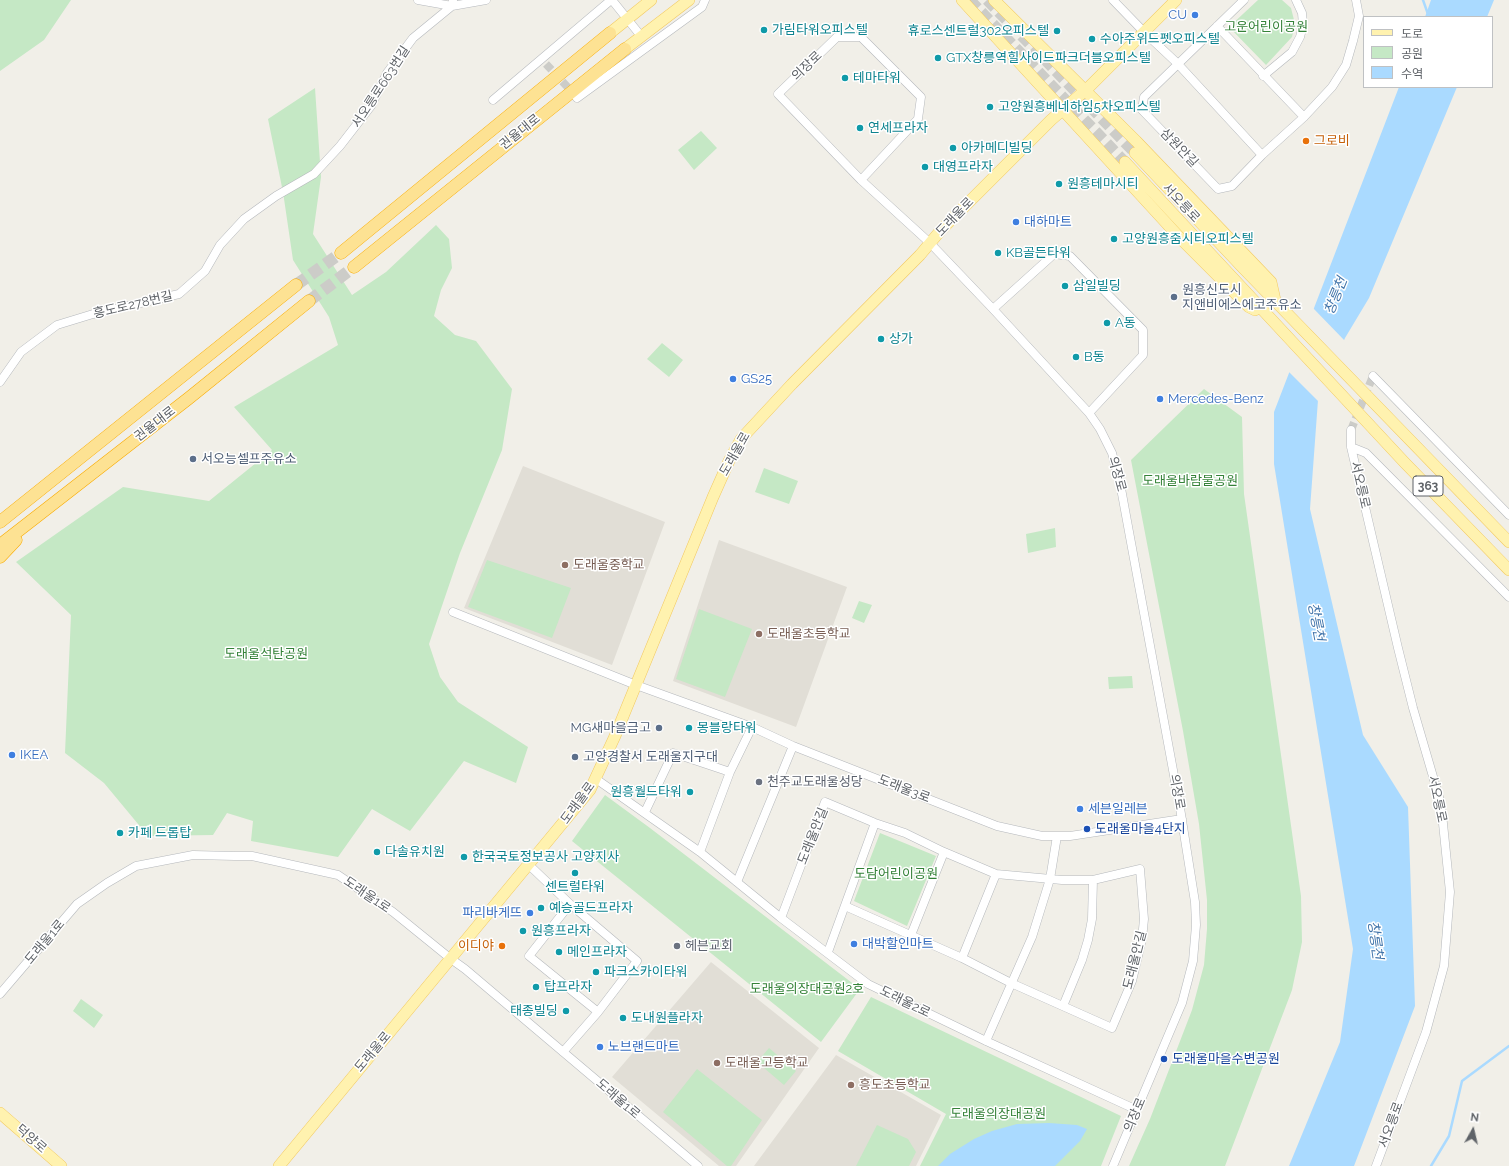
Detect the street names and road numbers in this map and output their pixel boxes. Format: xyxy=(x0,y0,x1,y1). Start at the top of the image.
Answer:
street label: 서오릉로663번길 xyxy=(349,43,413,131)
street label: 의장로 xyxy=(789,48,825,84)
street label: 권율대로 xyxy=(497,111,543,153)
street label: 삼원안길 xyxy=(1157,125,1201,171)
street label: 서오릉로 xyxy=(1159,180,1203,226)
street label: 도래울로 xyxy=(933,194,977,240)
street label: 흥도로278번길 xyxy=(92,288,174,322)
street label: 권율대로 xyxy=(131,403,179,445)
street label: 도래울로 xyxy=(716,429,754,479)
street label: 의장로 xyxy=(1105,455,1129,493)
street label: 서오릉로 xyxy=(1347,460,1373,510)
road number: 363 xyxy=(1413,476,1443,496)
street label: 도래울3로 xyxy=(876,772,932,806)
street label: 의장로 xyxy=(1166,773,1188,811)
street label: 서오릉로 xyxy=(1424,774,1450,824)
street label: 도래울로 xyxy=(558,779,598,827)
street label: 도래울안길 xyxy=(795,805,831,867)
street label: 도래울1로 xyxy=(341,874,393,916)
street label: 도래울1로 xyxy=(22,917,68,967)
street label: 도래울안길 xyxy=(1120,929,1150,991)
street label: 도래울2로 xyxy=(877,983,933,1021)
street label: 도래울로 xyxy=(352,1029,394,1075)
street label: 도래울1로 xyxy=(593,1076,643,1122)
street label: 의장로 xyxy=(1121,1095,1149,1135)
street label: 서오릉로 xyxy=(1375,1100,1407,1150)
street label: 덕양로 xyxy=(12,1121,50,1157)

